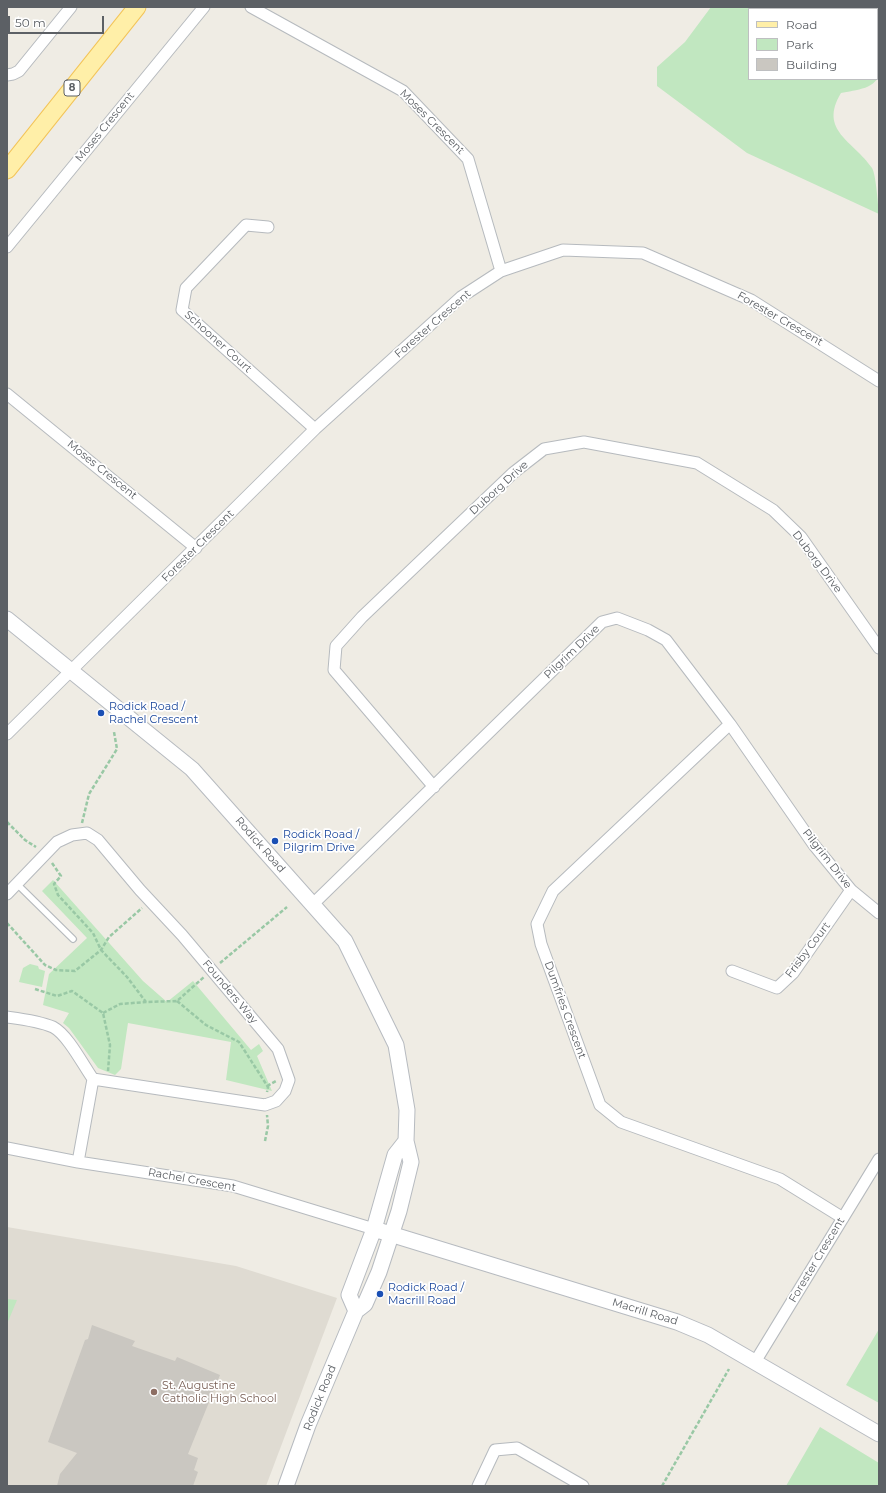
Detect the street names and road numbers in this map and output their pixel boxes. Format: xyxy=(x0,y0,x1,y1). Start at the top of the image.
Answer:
road number: 8 xyxy=(64,80,80,96)
street label: Moses Crescent xyxy=(397,87,467,157)
street label: Moses Crescent xyxy=(73,89,137,165)
street label: Forester Crescent xyxy=(392,287,474,361)
street label: Forester Crescent xyxy=(735,289,825,349)
street label: Schooner Court xyxy=(181,308,255,376)
street label: Moses Crescent xyxy=(64,438,140,502)
street label: Duborg Drive xyxy=(467,458,531,518)
street label: Forester Crescent xyxy=(159,507,237,585)
street label: Duborg Drive xyxy=(789,528,845,596)
street label: Pilgrim Drive xyxy=(542,622,602,682)
street label: Rodick Road xyxy=(232,814,288,876)
street label: Pilgrim Drive xyxy=(800,827,854,891)
street label: Frisby Court xyxy=(783,919,833,981)
street label: Founders Way xyxy=(200,957,260,1027)
street label: Dumfries Crescent xyxy=(541,959,589,1061)
street label: Rachel Crescent xyxy=(147,1166,237,1194)
street label: Forester Crescent xyxy=(786,1215,848,1305)
street label: Macrill Road xyxy=(611,1296,679,1328)
street label: Rodick Road xyxy=(301,1363,339,1433)

